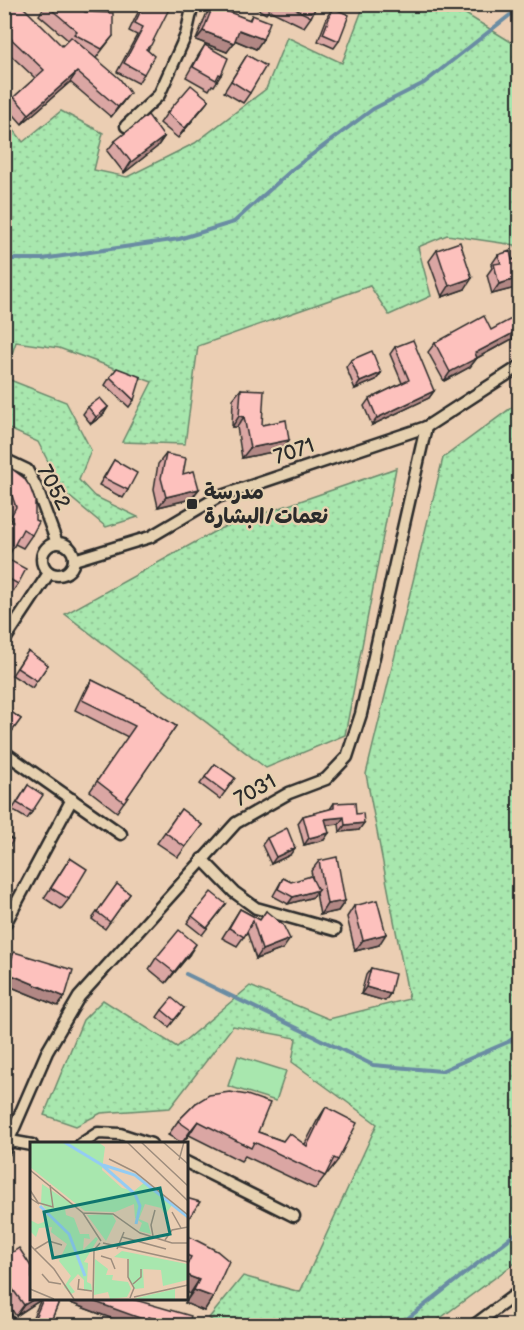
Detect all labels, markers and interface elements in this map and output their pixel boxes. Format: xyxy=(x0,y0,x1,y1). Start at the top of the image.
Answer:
street label: 7071 xyxy=(271,433,318,470)
street label: 7052 xyxy=(31,461,76,514)
place label: مدرسة نعمات/البشارة xyxy=(204,480,330,529)
marker: مدرسة نعمات/البشارة xyxy=(185,497,199,511)
street label: 7031 xyxy=(230,769,280,812)
inset map xyxy=(30,1142,188,1300)

